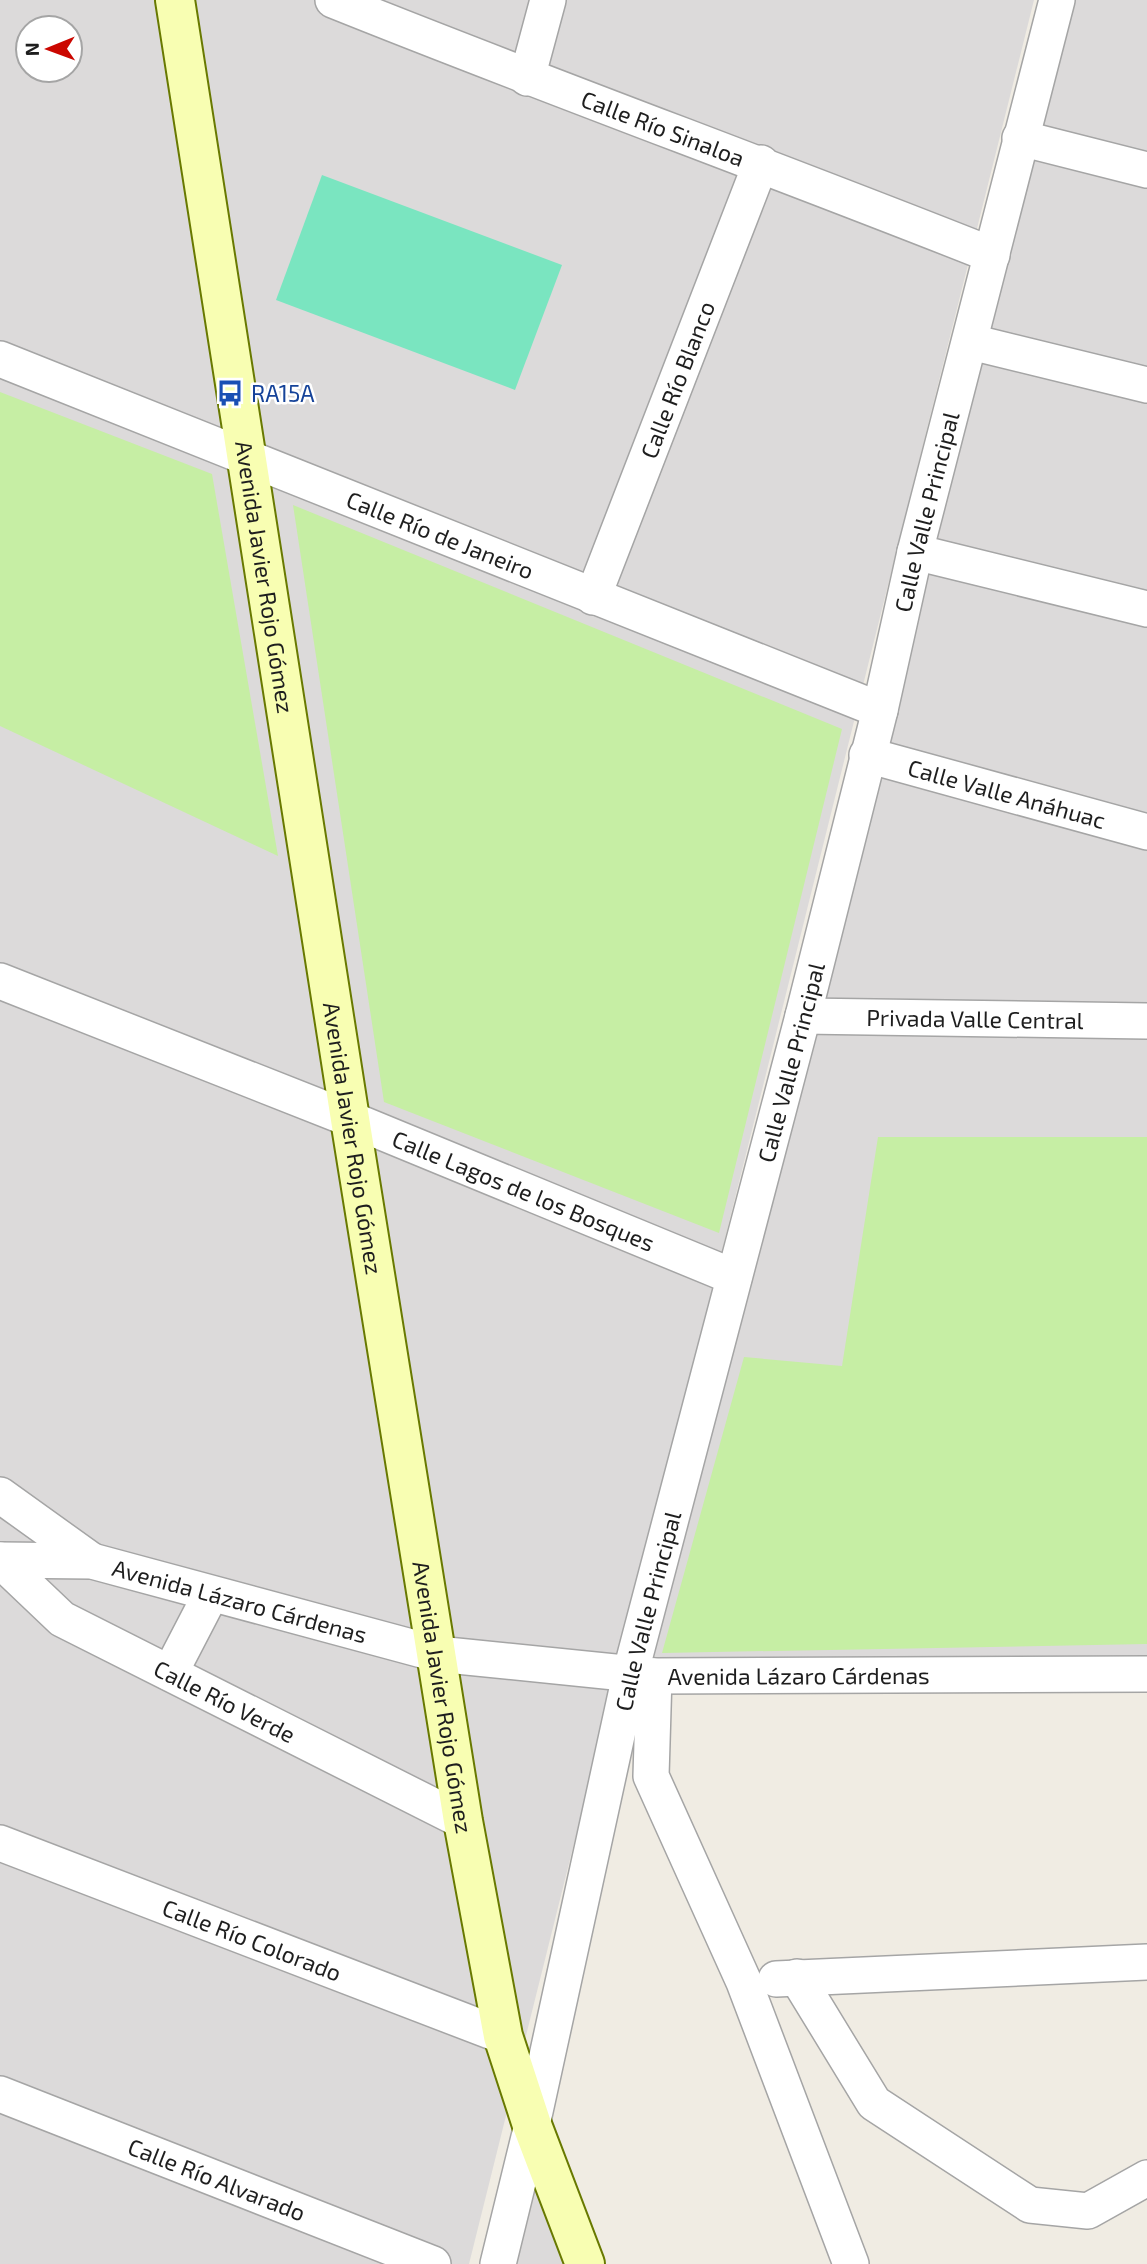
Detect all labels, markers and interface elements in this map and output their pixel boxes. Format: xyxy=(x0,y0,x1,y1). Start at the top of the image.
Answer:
north arrow xyxy=(14,14,84,84)
text: N xyxy=(20,42,43,56)
street label: Calle Río Sinaloa xyxy=(578,84,749,172)
street label: Calle Río Blanco xyxy=(634,297,720,462)
bus stop icon: RA15A xyxy=(215,378,245,408)
place label: RA15A xyxy=(251,379,315,407)
street label: Calle Valle Principal xyxy=(888,409,965,615)
street label: Avenida Javier Rojo Gómez xyxy=(230,439,300,715)
street label: Calle Río de Janeiro xyxy=(343,485,538,585)
street label: Calle Valle Anáhuac xyxy=(905,753,1109,834)
street label: Calle Valle Principal xyxy=(751,959,830,1165)
street label: Avenida Javier Rojo Gómez xyxy=(318,1000,389,1276)
street label: Privada Valle Central xyxy=(866,1003,1084,1034)
street label: Calle Lagos de los Bosques xyxy=(388,1124,659,1257)
street label: Calle Valle Principal xyxy=(609,1508,686,1713)
street label: Avenida Lázaro Cárdenas xyxy=(109,1553,370,1648)
street label: Avenida Javier Rojo Gómez xyxy=(407,1559,479,1835)
street label: Calle Río Verde xyxy=(150,1654,300,1748)
street label: Avenida Lázaro Cárdenas xyxy=(667,1661,930,1690)
street label: Calle Río Colorado xyxy=(159,1893,346,1987)
street label: Calle Río Alvarado xyxy=(124,2132,310,2227)

